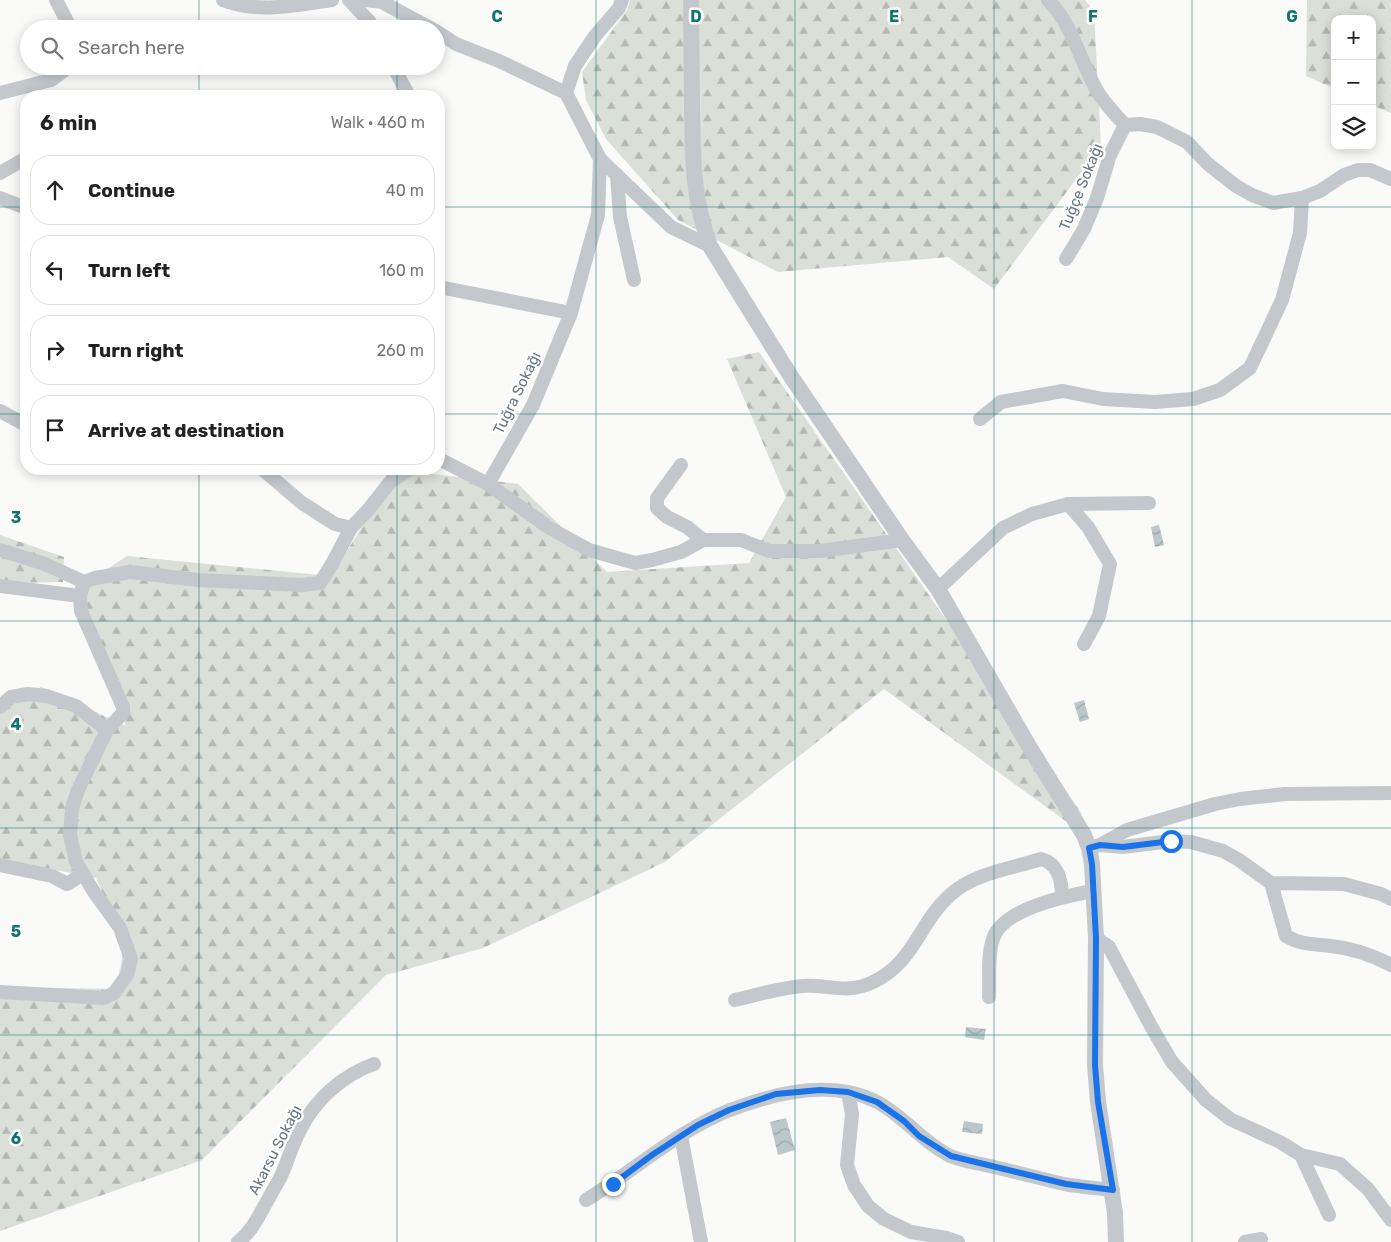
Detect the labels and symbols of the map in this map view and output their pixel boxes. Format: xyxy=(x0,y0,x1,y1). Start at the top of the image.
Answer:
text: C xyxy=(491,7,503,26)
text: D xyxy=(690,7,702,26)
text: E xyxy=(889,7,899,26)
text: F xyxy=(1088,7,1098,26)
text: G xyxy=(1286,7,1298,26)
street label: Tuğçe Sokağı xyxy=(1055,141,1107,233)
street label: Tuğra Sokağı xyxy=(489,349,545,437)
text: 3 xyxy=(11,508,21,527)
text: 4 xyxy=(11,715,22,734)
route start xyxy=(1160,830,1183,853)
text: 5 xyxy=(11,922,21,941)
street label: Akarsu Sokağı xyxy=(245,1102,305,1198)
text: 6 xyxy=(11,1129,21,1148)
route end xyxy=(602,1173,625,1196)

